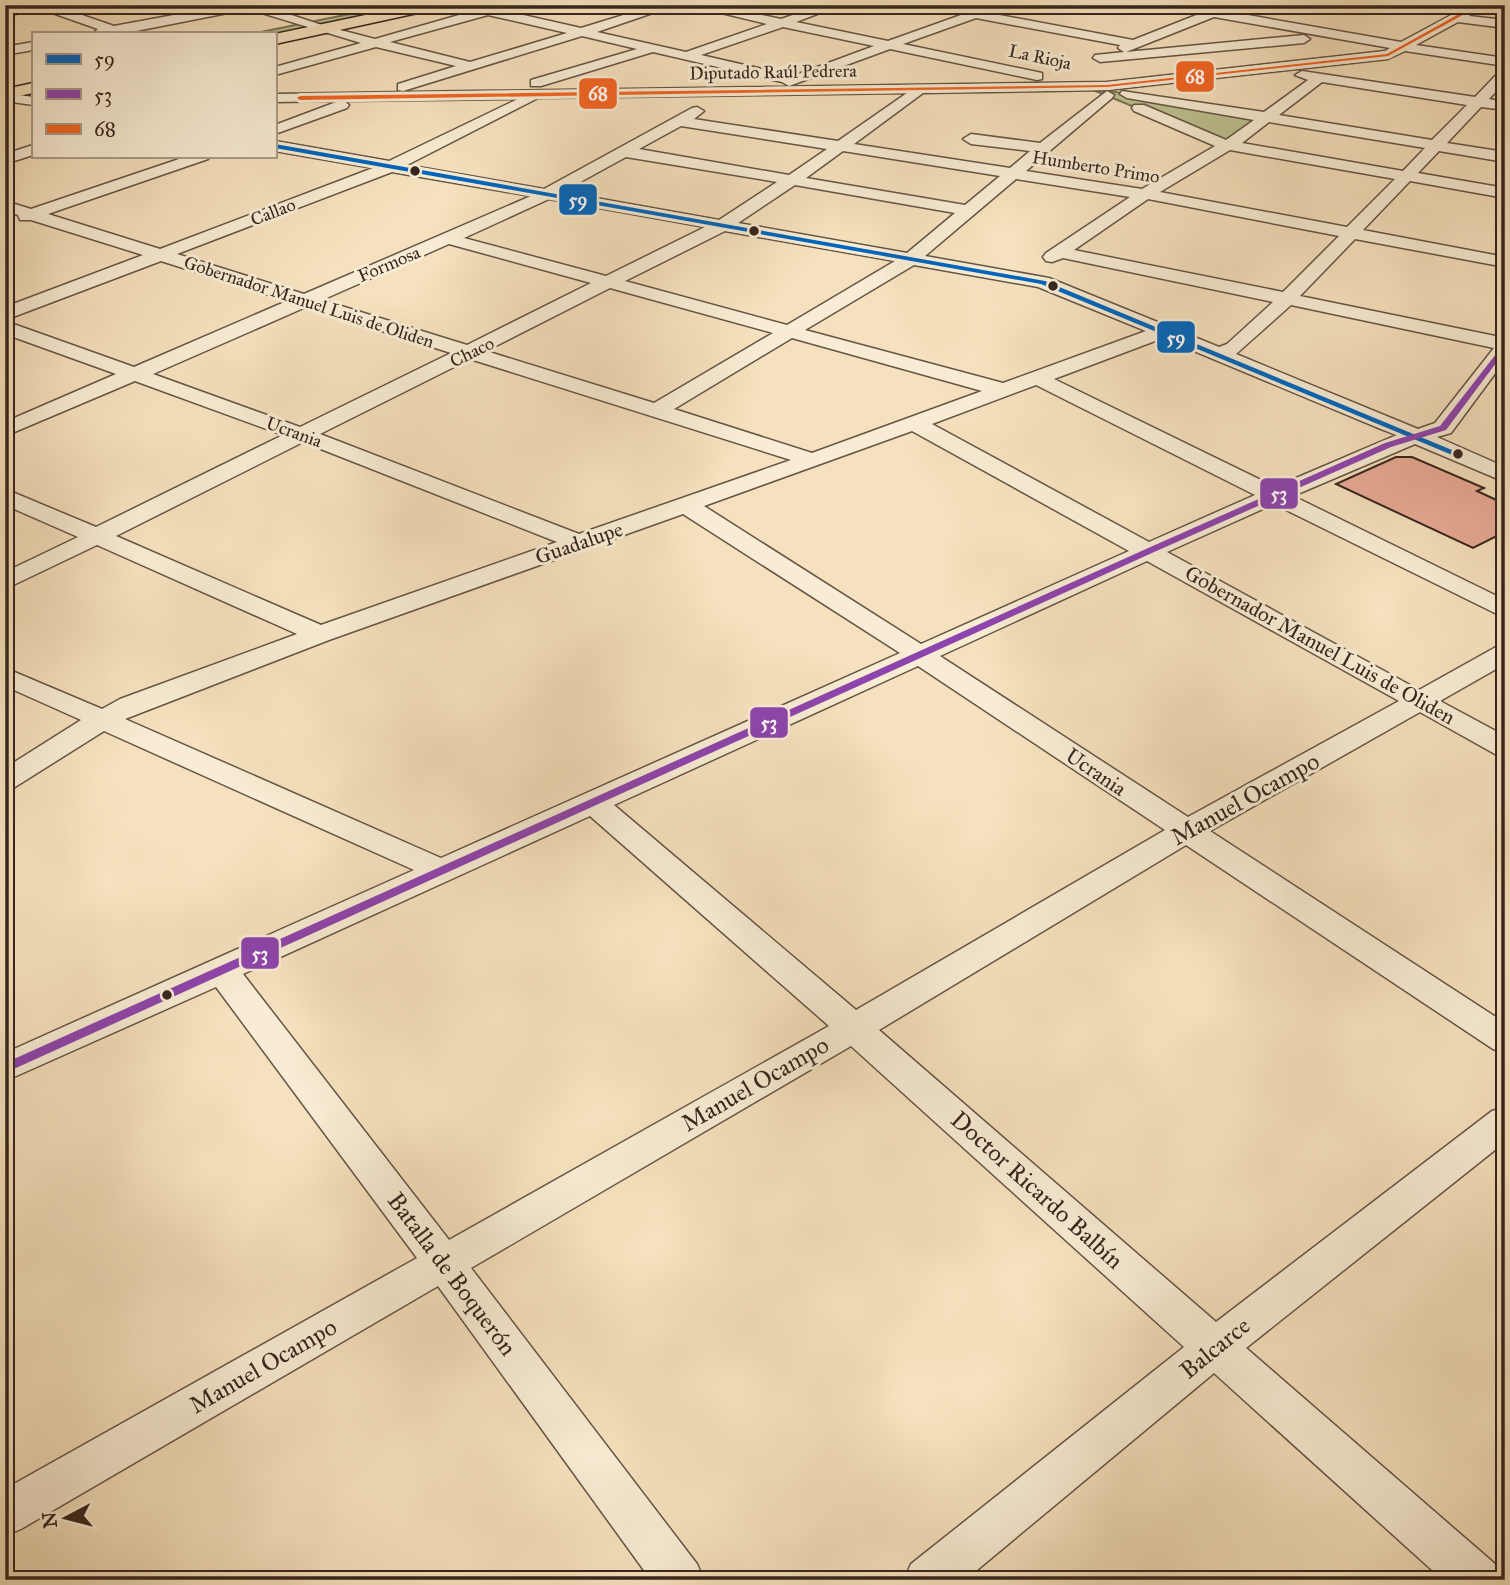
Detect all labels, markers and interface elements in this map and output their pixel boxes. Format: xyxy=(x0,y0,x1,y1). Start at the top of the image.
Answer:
legend xyxy=(32,32,276,158)
street label: La Rioja xyxy=(1007,40,1074,74)
text: 59 xyxy=(94,46,115,72)
street label: Diputado Raúl Pedrera xyxy=(689,60,857,84)
line badge: 68 xyxy=(1175,60,1215,93)
text: 68 xyxy=(1185,65,1205,88)
line badge: 68 xyxy=(578,77,618,110)
text: 53 xyxy=(94,82,112,108)
text: 68 xyxy=(588,82,608,105)
text: 68 xyxy=(94,116,116,142)
street label: Humberto Primo xyxy=(1031,146,1161,188)
unlabelled marker xyxy=(408,164,422,178)
line badge: 59 xyxy=(558,183,598,216)
text: 59 xyxy=(568,188,588,212)
street label: Callao xyxy=(247,193,299,231)
unlabelled marker xyxy=(747,224,761,238)
street label: Formosa xyxy=(354,241,424,287)
street label: Gobernador Manuel Luis de Oliden xyxy=(181,251,437,353)
unlabelled marker xyxy=(1046,279,1060,293)
line badge: 59 xyxy=(1156,320,1196,354)
text: 59 xyxy=(1166,326,1186,350)
street label: Chaco xyxy=(446,332,498,372)
street label: Ucrania xyxy=(263,412,325,452)
unlabelled marker xyxy=(1451,447,1465,461)
line badge: 53 xyxy=(1259,477,1299,510)
text: 53 xyxy=(1271,482,1287,506)
street label: Guadalupe xyxy=(532,516,626,570)
street label: Gobernador Manuel Luis de Oliden xyxy=(1180,560,1460,730)
line badge: 53 xyxy=(749,706,789,739)
text: 53 xyxy=(761,711,777,735)
street label: Ucrania xyxy=(1061,742,1131,802)
street label: Manuel Ocampo xyxy=(1165,746,1325,852)
line badge: 53 xyxy=(240,936,280,970)
text: 53 xyxy=(252,942,268,966)
unlabelled marker xyxy=(160,988,174,1002)
street label: Manuel Ocampo xyxy=(676,1030,834,1138)
street label: Doctor Ricardo Balbín xyxy=(945,1105,1130,1275)
street label: Batalla de Boquerón xyxy=(381,1186,523,1362)
street label: Balcarce xyxy=(1174,1311,1256,1385)
street label: Manuel Ocampo xyxy=(184,1312,342,1420)
north arrow xyxy=(32,1484,102,1554)
text: N xyxy=(37,1511,62,1529)

